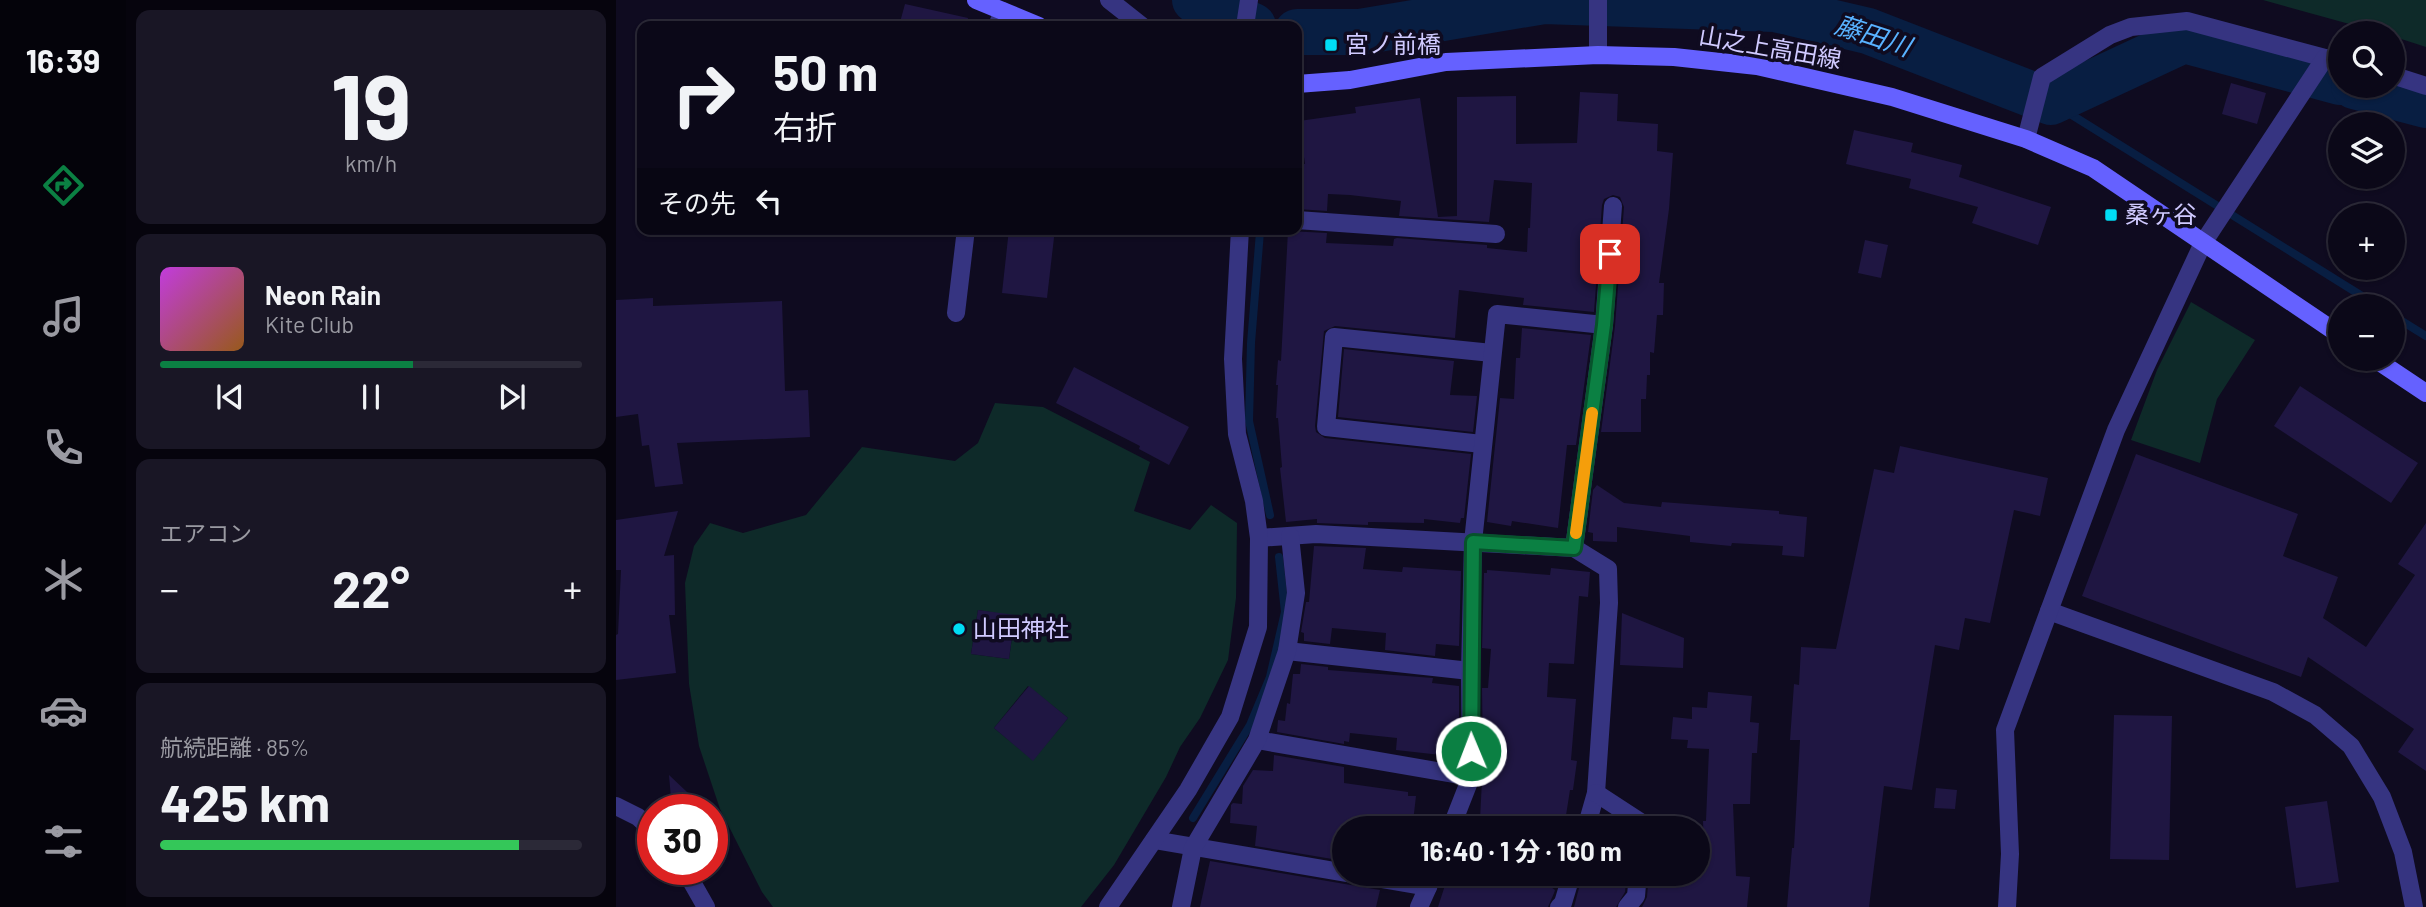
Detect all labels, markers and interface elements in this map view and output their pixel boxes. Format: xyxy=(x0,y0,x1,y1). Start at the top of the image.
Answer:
water label: 藤田川 xyxy=(1832,8,1918,62)
street label: 山之上高田線 xyxy=(1697,20,1844,73)
map controls xyxy=(2328,21,2405,371)
button: search xyxy=(2328,21,2405,98)
place label: 宮ノ前橋 xyxy=(1345,29,1441,58)
marker: 宮ノ前橋 xyxy=(1323,37,1339,53)
text: 16:39 xyxy=(26,41,100,79)
text: 50 m xyxy=(773,42,878,101)
text: 19 xyxy=(331,49,411,158)
icon: right xyxy=(658,49,749,140)
text: 右折 xyxy=(773,107,837,145)
button: layers xyxy=(2328,112,2405,189)
text: km/h xyxy=(345,149,397,177)
icon: directions xyxy=(39,161,88,210)
icon: left xyxy=(750,182,788,220)
text: その先 xyxy=(658,187,736,218)
place label: 桑ヶ谷 xyxy=(2125,199,2197,228)
button: + xyxy=(2328,203,2405,280)
marker: 桑ヶ谷 xyxy=(2103,207,2119,223)
pin xyxy=(1580,224,1640,284)
icon: arrive xyxy=(1591,235,1629,273)
text: Neon Rain xyxy=(265,279,381,310)
icon: music xyxy=(39,292,88,341)
button: − xyxy=(2328,294,2405,371)
text: Kite Club xyxy=(265,310,354,338)
icon: previous xyxy=(211,378,249,416)
icon: pause xyxy=(352,378,390,416)
icon: next xyxy=(493,378,531,416)
icon: phone xyxy=(39,423,88,472)
text: エアコン xyxy=(160,519,252,547)
icon: climate xyxy=(39,555,88,604)
text: 22° xyxy=(332,556,410,618)
text: − xyxy=(160,565,179,611)
text: + xyxy=(563,565,582,611)
place label: 山田神社 xyxy=(973,613,1069,642)
marker: 山田神社 xyxy=(951,621,967,637)
icon: car xyxy=(39,686,88,735)
position arrow xyxy=(1434,714,1508,788)
text: 航続距離 · 85% xyxy=(160,733,309,761)
text: 425 km xyxy=(160,770,330,832)
speed limit sign: 30 xyxy=(637,794,728,885)
icon: filters xyxy=(39,817,88,866)
text: 16:40 · 1 分 · 160 m xyxy=(1420,835,1622,866)

